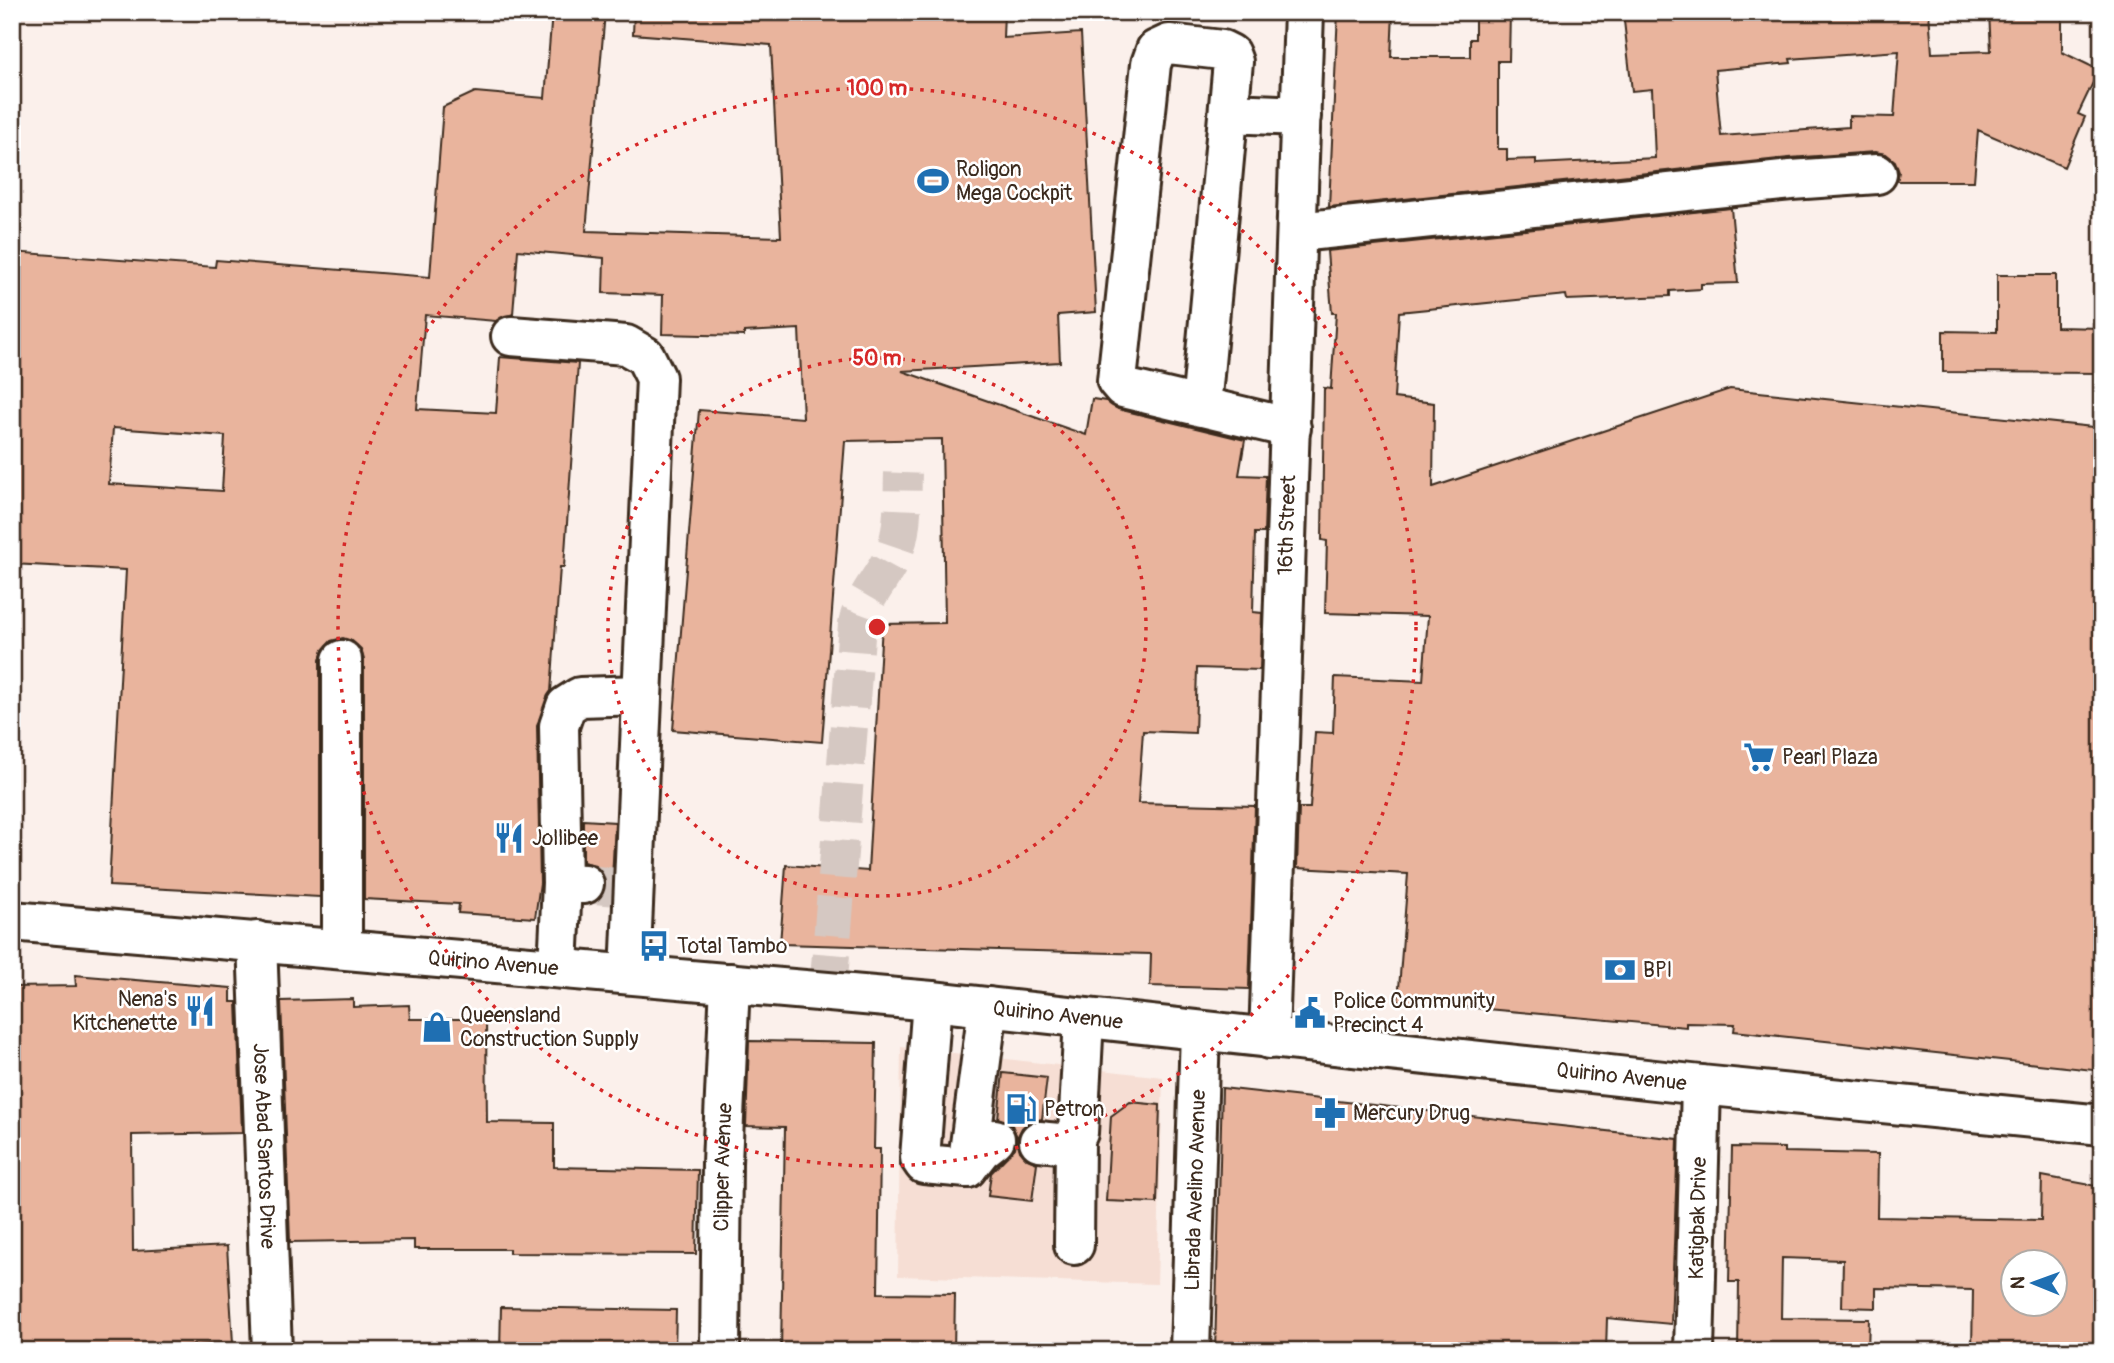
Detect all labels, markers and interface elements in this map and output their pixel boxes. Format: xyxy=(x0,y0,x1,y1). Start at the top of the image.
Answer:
text: 100 m xyxy=(847,75,907,102)
place label: Roligon Mega Cockpit xyxy=(956,156,1073,207)
sports icon: Roligon Mega Cockpit xyxy=(916,164,950,198)
text: 50 m xyxy=(853,345,902,372)
street label: 16th Street xyxy=(1272,474,1302,576)
centre of rings xyxy=(865,615,889,639)
supermarket icon: Pearl Plaza xyxy=(1742,740,1776,774)
place label: Pearl Plaza xyxy=(1782,744,1878,771)
restaurant icon: Jollibee xyxy=(492,821,526,855)
place label: Jollibee xyxy=(532,825,599,852)
bus stop icon: Total Tambo xyxy=(637,929,671,963)
place label: Total Tambo xyxy=(677,933,787,960)
street label: Quirino Avenue xyxy=(427,944,560,983)
bank icon: BPI xyxy=(1603,953,1637,987)
place label: BPI xyxy=(1643,957,1672,984)
place label: Nena's Kitchenette xyxy=(72,986,178,1037)
place label: Police Community Precinct 4 xyxy=(1333,988,1495,1039)
restaurant icon: Nena's Kitchenette xyxy=(183,994,217,1028)
street label: Quirino Avenue xyxy=(991,995,1125,1036)
public building icon: Police Community Precinct 4 xyxy=(1293,996,1327,1030)
place label: Queensland Construction Supply xyxy=(460,1002,638,1053)
shop icon: Queensland Construction Supply xyxy=(420,1010,454,1044)
street label: Jose Abad Santos Drive xyxy=(247,1043,281,1250)
street label: Quirino Avenue xyxy=(1555,1056,1689,1097)
street label: Librada Avelino Avenue xyxy=(1179,1088,1212,1291)
fuel station icon: Petron xyxy=(1004,1092,1038,1126)
place label: Petron xyxy=(1044,1096,1104,1123)
pharmacy icon: Mercury Drug xyxy=(1313,1096,1347,1130)
place label: Mercury Drug xyxy=(1353,1100,1470,1127)
street label: Clipper Avenue xyxy=(708,1102,739,1231)
street label: Katigbak Drive xyxy=(1683,1156,1713,1280)
north arrow xyxy=(1998,1248,2068,1318)
text: N xyxy=(2006,1276,2030,1289)

